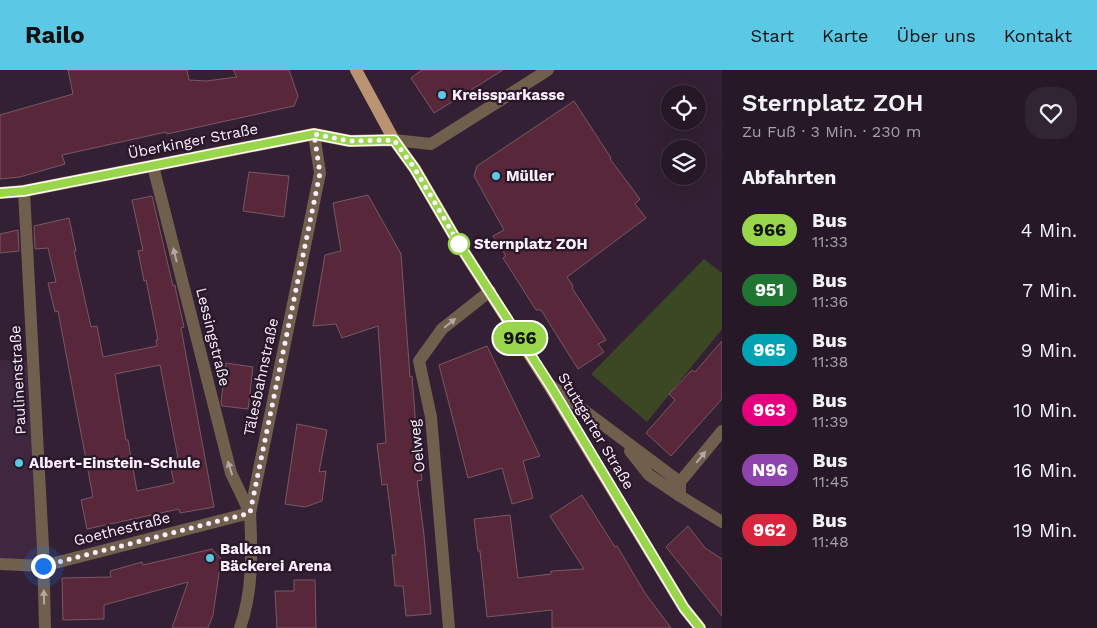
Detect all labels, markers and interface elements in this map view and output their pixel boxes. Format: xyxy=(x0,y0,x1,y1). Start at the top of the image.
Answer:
text: Railo xyxy=(25,21,85,49)
text: Start xyxy=(750,25,794,46)
text: Karte xyxy=(822,25,869,46)
text: Über uns xyxy=(897,25,976,46)
text: Kontakt xyxy=(1004,25,1072,46)
map controls xyxy=(661,85,706,185)
button: locate xyxy=(661,85,706,130)
place label: Kreissparkasse xyxy=(452,86,565,104)
button: heart xyxy=(1025,87,1077,139)
marker: Kreissparkasse xyxy=(436,89,448,101)
text: Sternplatz ZOH xyxy=(742,89,924,117)
street label: Überkinger Straße xyxy=(126,120,260,162)
text: Zu Fuß · 3 Min. · 230 m xyxy=(742,122,921,141)
button: layers xyxy=(661,140,706,185)
text: Abfahrten xyxy=(742,166,836,189)
place label: Müller xyxy=(506,167,554,185)
marker: Müller xyxy=(490,170,502,182)
text: Bus xyxy=(812,209,847,232)
text: 966 xyxy=(753,219,786,240)
text: 4 Min. xyxy=(1021,219,1077,242)
text: 11:33 xyxy=(812,232,848,251)
marker: Sternplatz ZOH xyxy=(448,233,470,255)
place label: Sternplatz ZOH xyxy=(474,235,588,253)
one-way arrow xyxy=(171,248,179,263)
text: Bus xyxy=(812,269,847,292)
text: 951 xyxy=(755,279,784,300)
text: 7 Min. xyxy=(1022,279,1077,302)
street label: Lessingstraße xyxy=(192,286,234,388)
text: 11:36 xyxy=(812,292,848,311)
street label: Tälesbahnstraße xyxy=(240,316,282,438)
one-way arrow xyxy=(443,318,456,329)
line badge: 966 xyxy=(491,322,549,354)
street label: Paulinenstraße xyxy=(6,325,30,435)
text: 966 xyxy=(503,327,537,348)
text: Bus xyxy=(812,329,847,352)
text: 965 xyxy=(753,339,786,360)
text: 9 Min. xyxy=(1021,339,1077,362)
text: 11:38 xyxy=(812,352,848,371)
street label: Stuttgarter Straße xyxy=(554,369,638,493)
text: Bus xyxy=(812,389,847,412)
text: 963 xyxy=(753,399,786,420)
text: 10 Min. xyxy=(1013,399,1077,422)
text: 11:39 xyxy=(812,412,848,431)
street label: Oelweg xyxy=(405,419,429,473)
text: Bus xyxy=(813,449,847,472)
one-way arrow xyxy=(696,450,707,463)
place label: Albert-Einstein-Schule xyxy=(29,454,201,472)
marker: Albert-Einstein-Schule xyxy=(13,457,25,469)
text: N96 xyxy=(752,459,788,480)
text: 16 Min. xyxy=(1013,459,1077,482)
one-way arrow xyxy=(226,461,234,476)
text: 11:45 xyxy=(813,472,849,491)
street label: Goethestraße xyxy=(72,508,172,550)
text: Bus xyxy=(812,509,847,532)
text: 962 xyxy=(753,519,786,540)
text: 19 Min. xyxy=(1013,519,1077,542)
text: 11:48 xyxy=(812,532,849,551)
place label: Balkan Bäckerei Arena xyxy=(220,540,332,575)
marker: Balkan Bäckerei Arena xyxy=(204,552,216,564)
your location xyxy=(31,554,56,579)
one-way arrow xyxy=(40,589,48,605)

